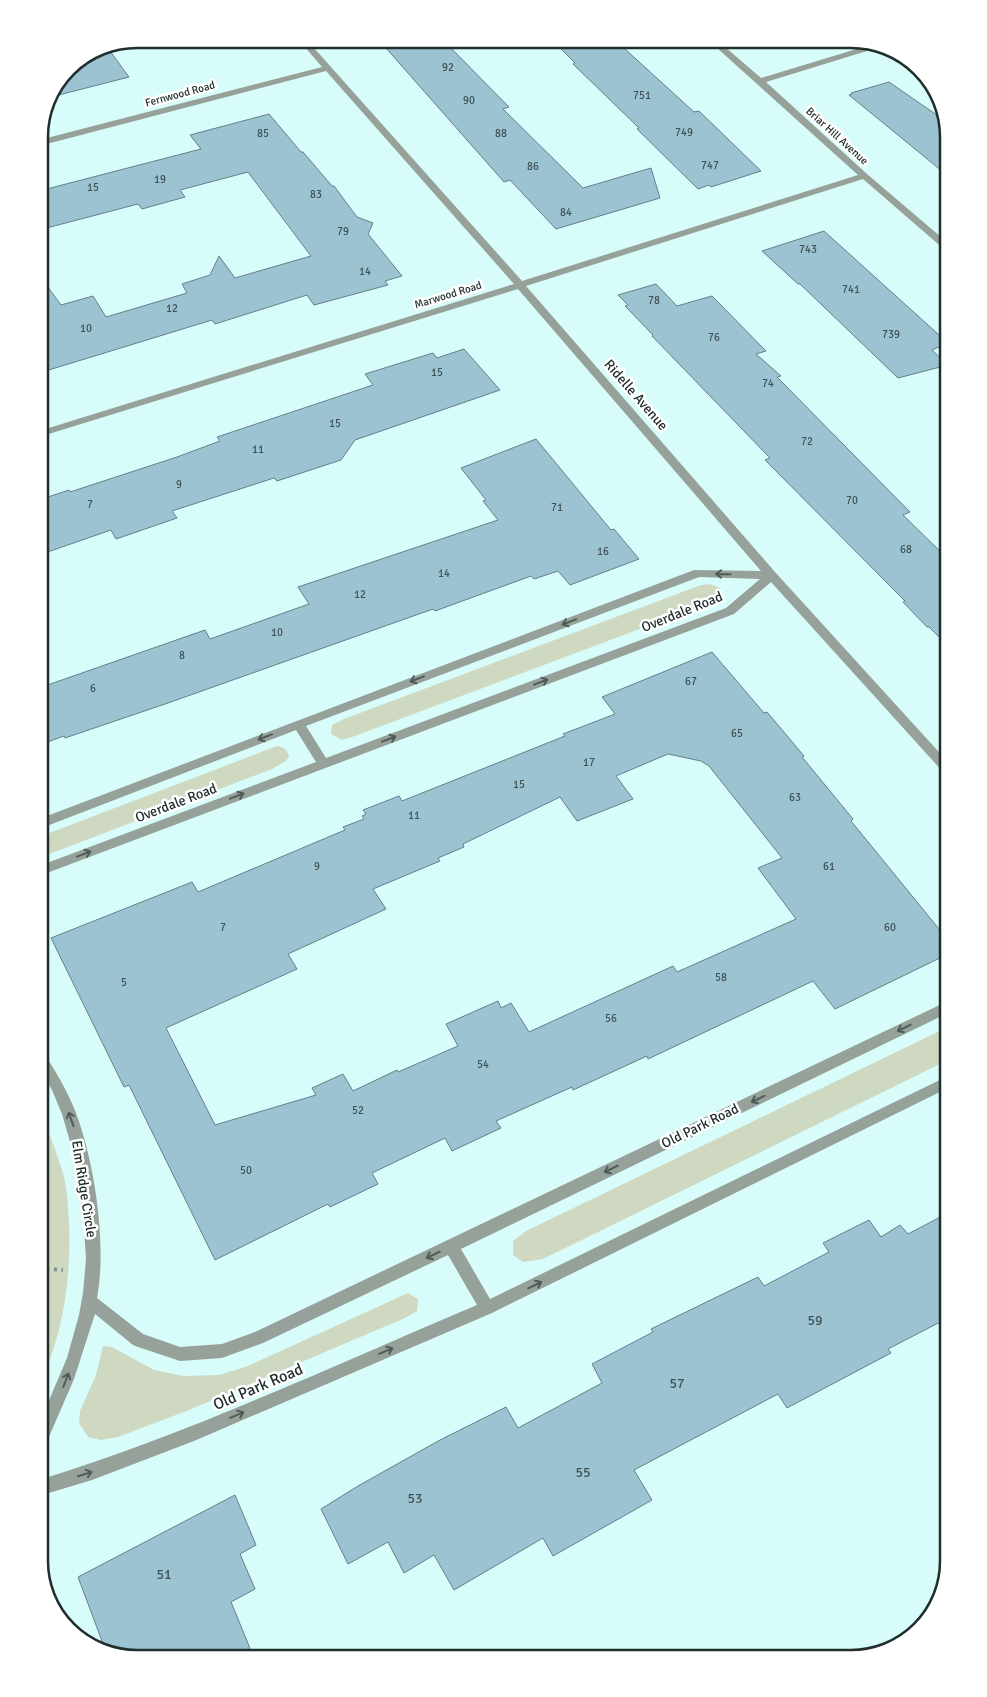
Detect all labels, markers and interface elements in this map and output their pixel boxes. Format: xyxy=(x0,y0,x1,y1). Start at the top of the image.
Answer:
house number: 92 xyxy=(442,61,454,74)
street label: Fernwood Road xyxy=(144,78,217,110)
house number: 751 xyxy=(633,89,651,102)
house number: 90 xyxy=(463,94,475,107)
street label: Briar Hill Avenue xyxy=(803,105,871,167)
house number: 749 xyxy=(675,126,693,139)
house number: 85 xyxy=(257,127,269,140)
house number: 88 xyxy=(495,127,507,140)
house number: 747 xyxy=(701,159,719,172)
house number: 86 xyxy=(527,160,539,173)
house number: 19 xyxy=(154,173,166,186)
house number: 15 xyxy=(87,181,99,194)
house number: 83 xyxy=(310,188,322,201)
house number: 84 xyxy=(560,206,572,219)
house number: 79 xyxy=(337,225,349,238)
house number: 743 xyxy=(799,243,817,256)
house number: 14 xyxy=(359,265,371,278)
street label: Marwood Road xyxy=(413,279,483,311)
house number: 741 xyxy=(842,283,860,296)
house number: 78 xyxy=(648,294,660,307)
house number: 12 xyxy=(166,302,178,315)
house number: 10 xyxy=(80,322,92,335)
house number: 739 xyxy=(882,328,900,341)
house number: 76 xyxy=(708,331,720,344)
street label: Ridelle Avenue xyxy=(601,356,671,434)
house number: 15 xyxy=(431,366,443,379)
house number: 74 xyxy=(762,377,774,390)
house number: 15 xyxy=(329,417,341,430)
house number: 72 xyxy=(801,435,813,448)
house number: 11 xyxy=(252,443,264,456)
house number: 9 xyxy=(176,478,182,491)
house number: 70 xyxy=(846,494,858,507)
house number: 7 xyxy=(87,498,93,511)
house number: 71 xyxy=(551,501,563,514)
house number: 68 xyxy=(900,543,912,556)
house number: 16 xyxy=(597,545,609,558)
house number: 14 xyxy=(438,567,450,580)
one-way arrow xyxy=(715,569,731,579)
house number: 12 xyxy=(354,588,366,601)
street label: Overdale Road xyxy=(639,588,725,636)
one-way arrow xyxy=(562,618,577,627)
house number: 10 xyxy=(271,626,283,639)
house number: 8 xyxy=(179,649,185,662)
one-way arrow xyxy=(410,675,425,684)
house number: 67 xyxy=(685,675,697,688)
one-way arrow xyxy=(533,677,548,686)
house number: 6 xyxy=(90,682,96,695)
house number: 65 xyxy=(731,727,743,740)
one-way arrow xyxy=(258,733,273,742)
one-way arrow xyxy=(380,734,396,743)
house number: 17 xyxy=(583,756,595,769)
house number: 15 xyxy=(513,778,525,791)
street label: Overdale Road xyxy=(133,780,219,826)
one-way arrow xyxy=(228,791,244,800)
house number: 63 xyxy=(789,791,801,804)
house number: 11 xyxy=(408,809,420,822)
one-way arrow xyxy=(77,848,92,857)
house number: 9 xyxy=(314,860,320,873)
house number: 61 xyxy=(823,860,835,873)
house number: 7 xyxy=(220,921,226,934)
house number: 60 xyxy=(884,921,896,934)
house number: 58 xyxy=(715,971,727,984)
house number: 5 xyxy=(121,976,127,989)
house number: 56 xyxy=(605,1012,617,1025)
one-way arrow xyxy=(897,1024,912,1033)
house number: 54 xyxy=(477,1058,489,1071)
one-way arrow xyxy=(751,1094,766,1104)
street label: Old Park Road xyxy=(659,1100,741,1152)
house number: 52 xyxy=(352,1104,364,1117)
one-way arrow xyxy=(66,1111,75,1127)
street label: Elm Ridge Circle xyxy=(68,1139,100,1239)
house number: 50 xyxy=(240,1164,252,1177)
one-way arrow xyxy=(604,1164,619,1174)
one-way arrow xyxy=(426,1250,441,1260)
one-way arrow xyxy=(527,1280,542,1290)
house number: 59 xyxy=(807,1312,823,1329)
one-way arrow xyxy=(378,1346,393,1356)
street label: Old Park Road xyxy=(210,1359,306,1415)
one-way arrow xyxy=(61,1373,71,1388)
house number: 57 xyxy=(669,1375,685,1392)
one-way arrow xyxy=(229,1409,244,1419)
house number: 55 xyxy=(575,1464,591,1481)
one-way arrow xyxy=(77,1468,93,1478)
house number: 53 xyxy=(407,1490,423,1507)
house number: 51 xyxy=(156,1566,172,1583)

